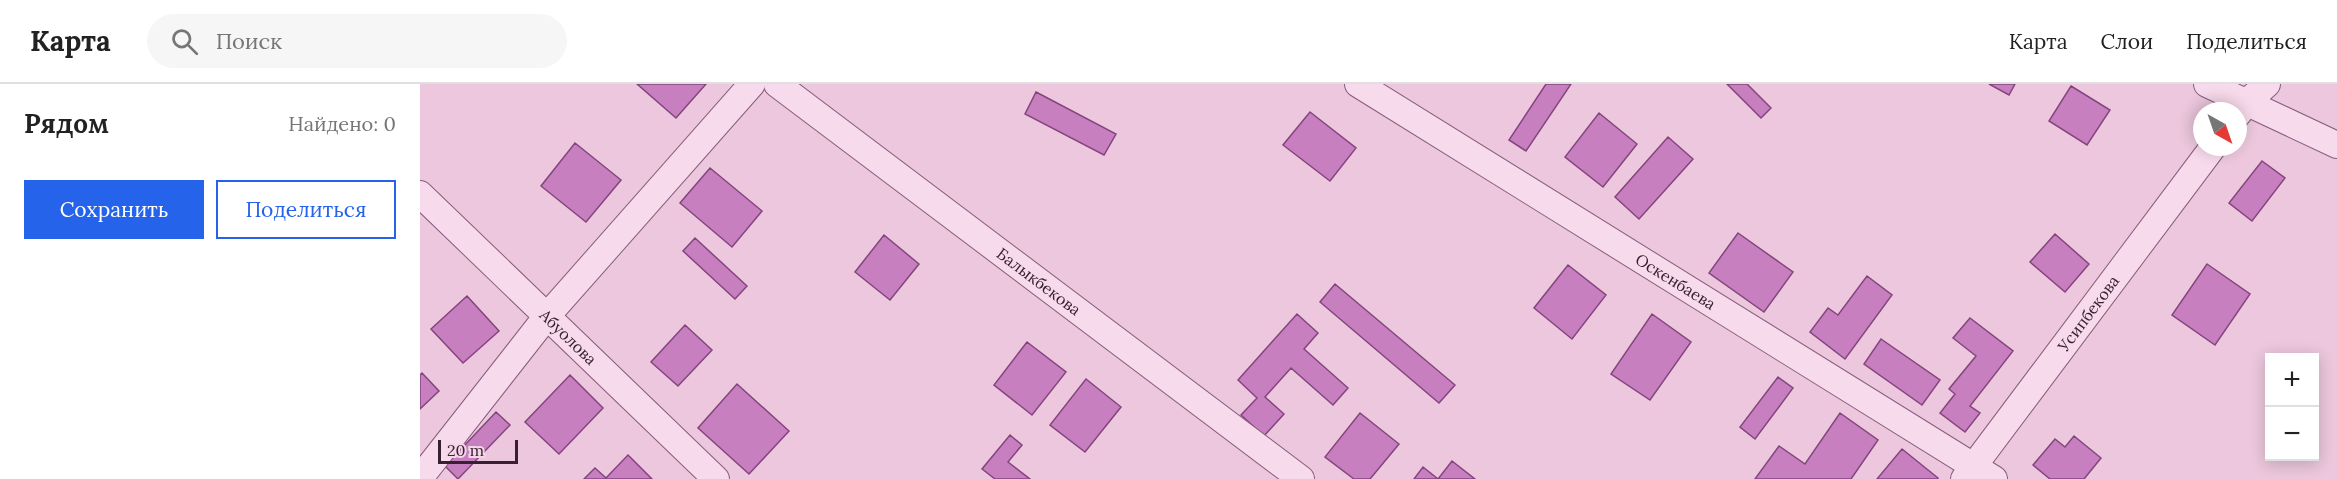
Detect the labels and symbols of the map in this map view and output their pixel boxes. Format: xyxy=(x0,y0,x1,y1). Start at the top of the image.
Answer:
north arrow xyxy=(2193,102,2247,156)
street label: Балыкбекова xyxy=(993,243,1085,320)
street label: Оскенбаева xyxy=(1632,249,1719,314)
street label: Усипбекова xyxy=(2053,271,2123,356)
street label: Абуолова xyxy=(535,304,601,369)
scale bar xyxy=(438,437,518,464)

